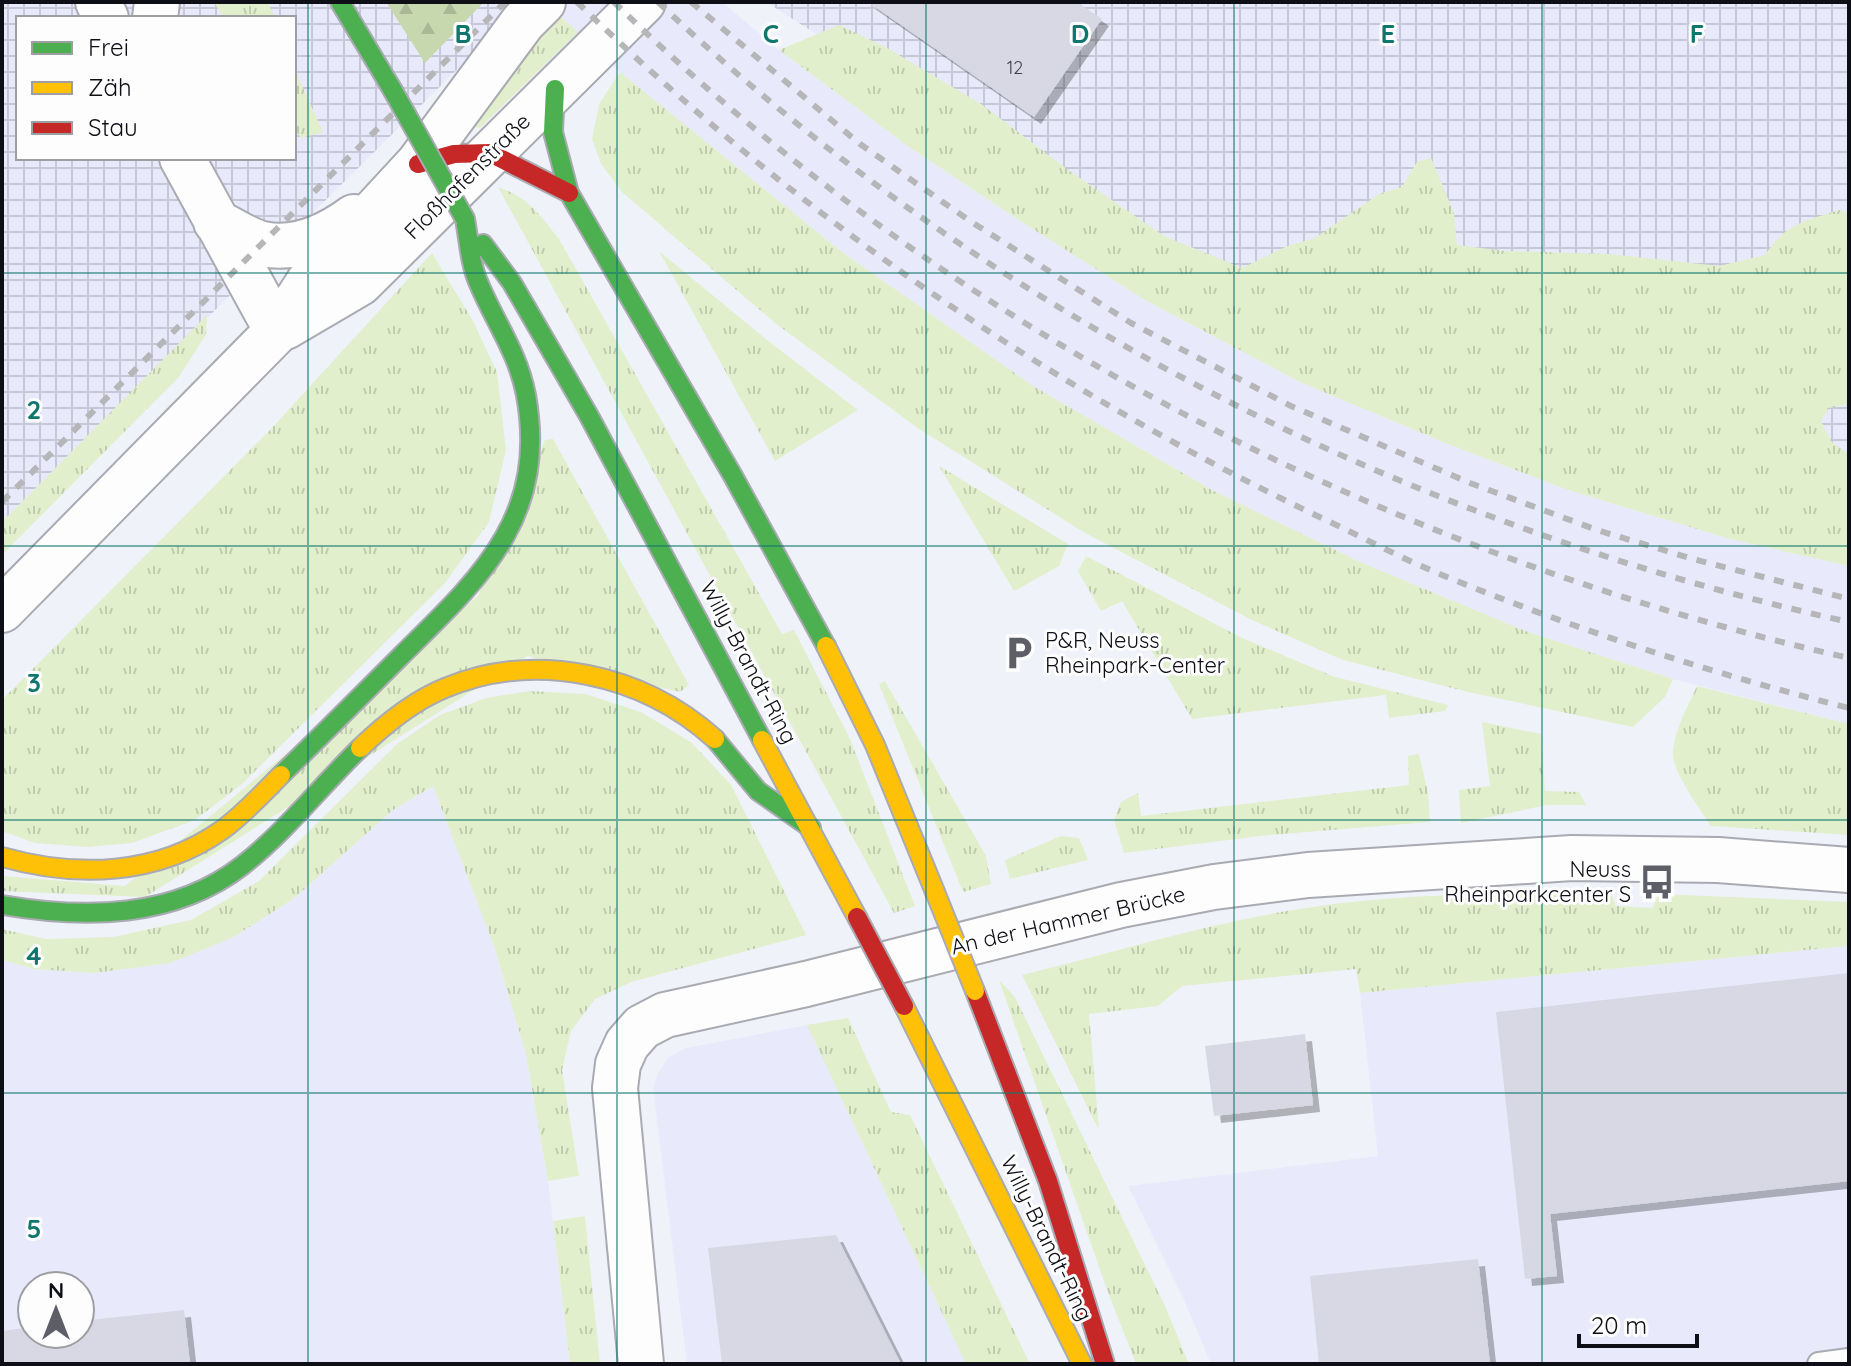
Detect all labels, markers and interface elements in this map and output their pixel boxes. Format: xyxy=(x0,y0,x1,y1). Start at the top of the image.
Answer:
legend xyxy=(16,16,296,160)
text: B xyxy=(454,17,472,50)
text: C xyxy=(763,17,779,50)
text: D xyxy=(1071,17,1089,50)
text: E xyxy=(1381,17,1395,50)
text: F xyxy=(1690,17,1704,50)
text: Frei xyxy=(88,32,129,62)
house number: 12 xyxy=(1007,56,1023,79)
text: Zäh xyxy=(88,72,132,102)
street label: Floßhafenstraße xyxy=(398,107,536,245)
text: Stau xyxy=(88,112,138,142)
text: 2 xyxy=(27,393,41,426)
street label: Willy-Brandt-Ring xyxy=(694,576,804,748)
place label: P&R, Neuss Rheinpark-Center xyxy=(1045,626,1226,679)
parking icon: P&R, Neuss Rheinpark-Center xyxy=(1000,634,1038,672)
text: 3 xyxy=(27,666,41,699)
place label: Neuss Rheinparkcenter S xyxy=(1444,855,1631,908)
bus stop icon: Neuss Rheinparkcenter S xyxy=(1638,863,1676,901)
street label: An der Hammer Brücke xyxy=(948,879,1188,961)
text: 4 xyxy=(26,939,42,972)
street label: Willy-Brandt-Ring xyxy=(995,1151,1099,1325)
text: 5 xyxy=(27,1212,41,1245)
north arrow xyxy=(16,1270,96,1350)
text: N xyxy=(48,1276,64,1304)
scale bar xyxy=(1579,1298,1697,1348)
text: 20 m xyxy=(1591,1310,1647,1340)

